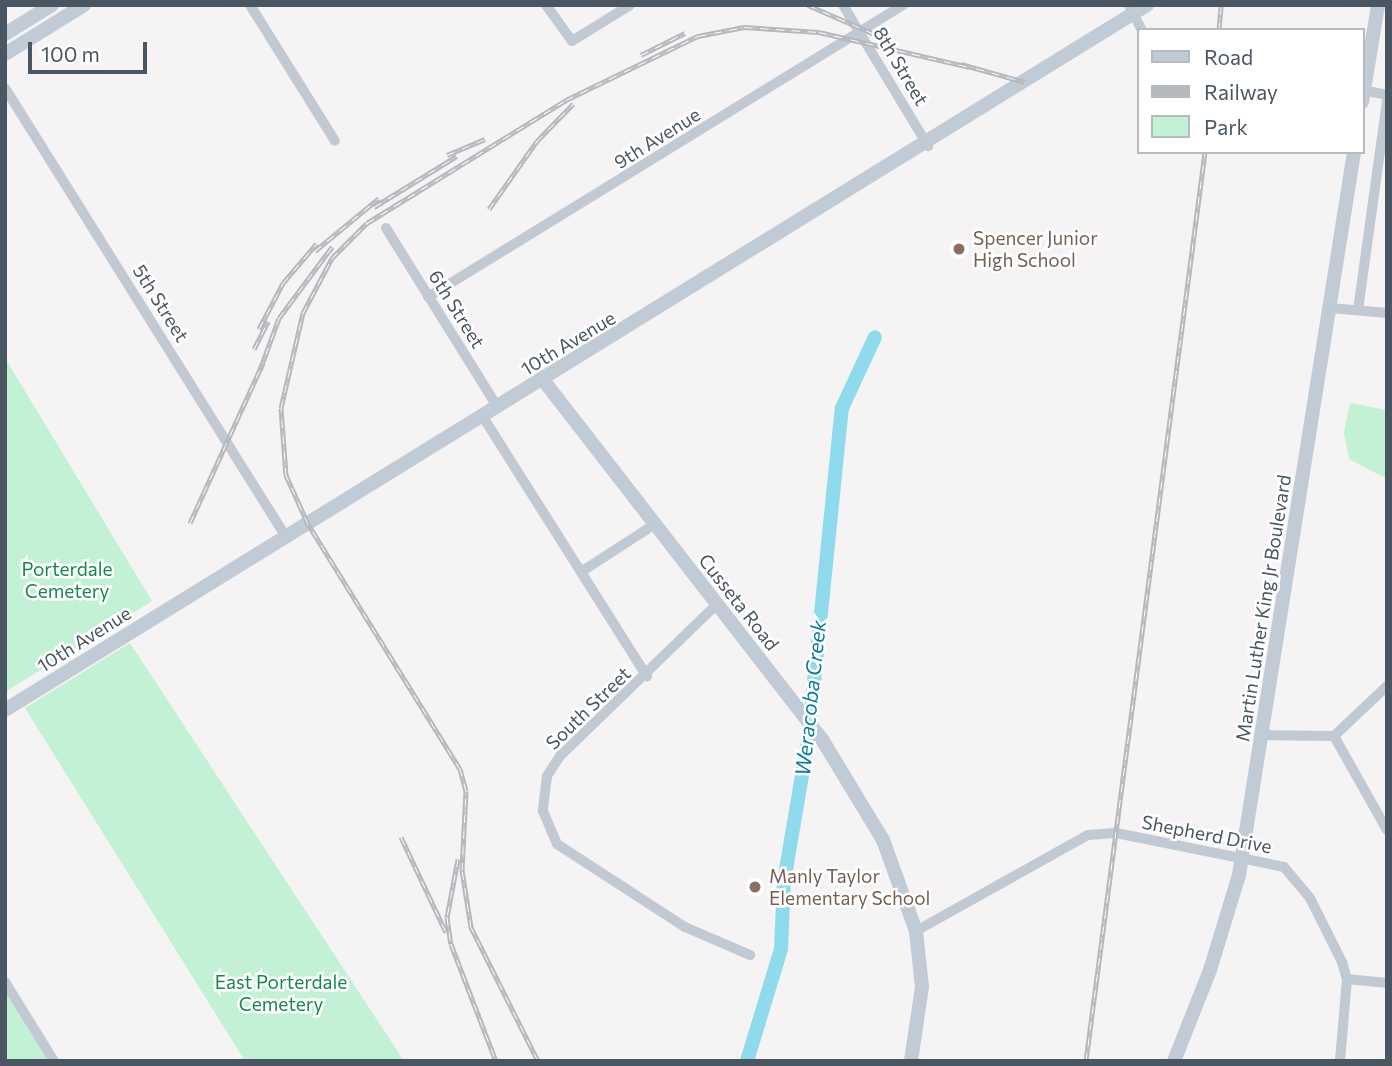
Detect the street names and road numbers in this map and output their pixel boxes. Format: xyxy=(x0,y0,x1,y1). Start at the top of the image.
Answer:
street label: 8th Street xyxy=(869,23,933,109)
street label: 9th Avenue xyxy=(610,103,704,173)
street label: 5th Street xyxy=(128,260,194,346)
street label: 6th Street xyxy=(424,266,490,352)
street label: 10th Avenue xyxy=(517,306,619,380)
street label: Martin Luther King Jr Boulevard xyxy=(1231,473,1295,743)
street label: Cusseta Road xyxy=(694,549,784,655)
street label: 10th Avenue xyxy=(33,601,135,677)
street label: South Street xyxy=(541,662,635,754)
street label: Shepherd Drive xyxy=(1140,810,1274,858)

